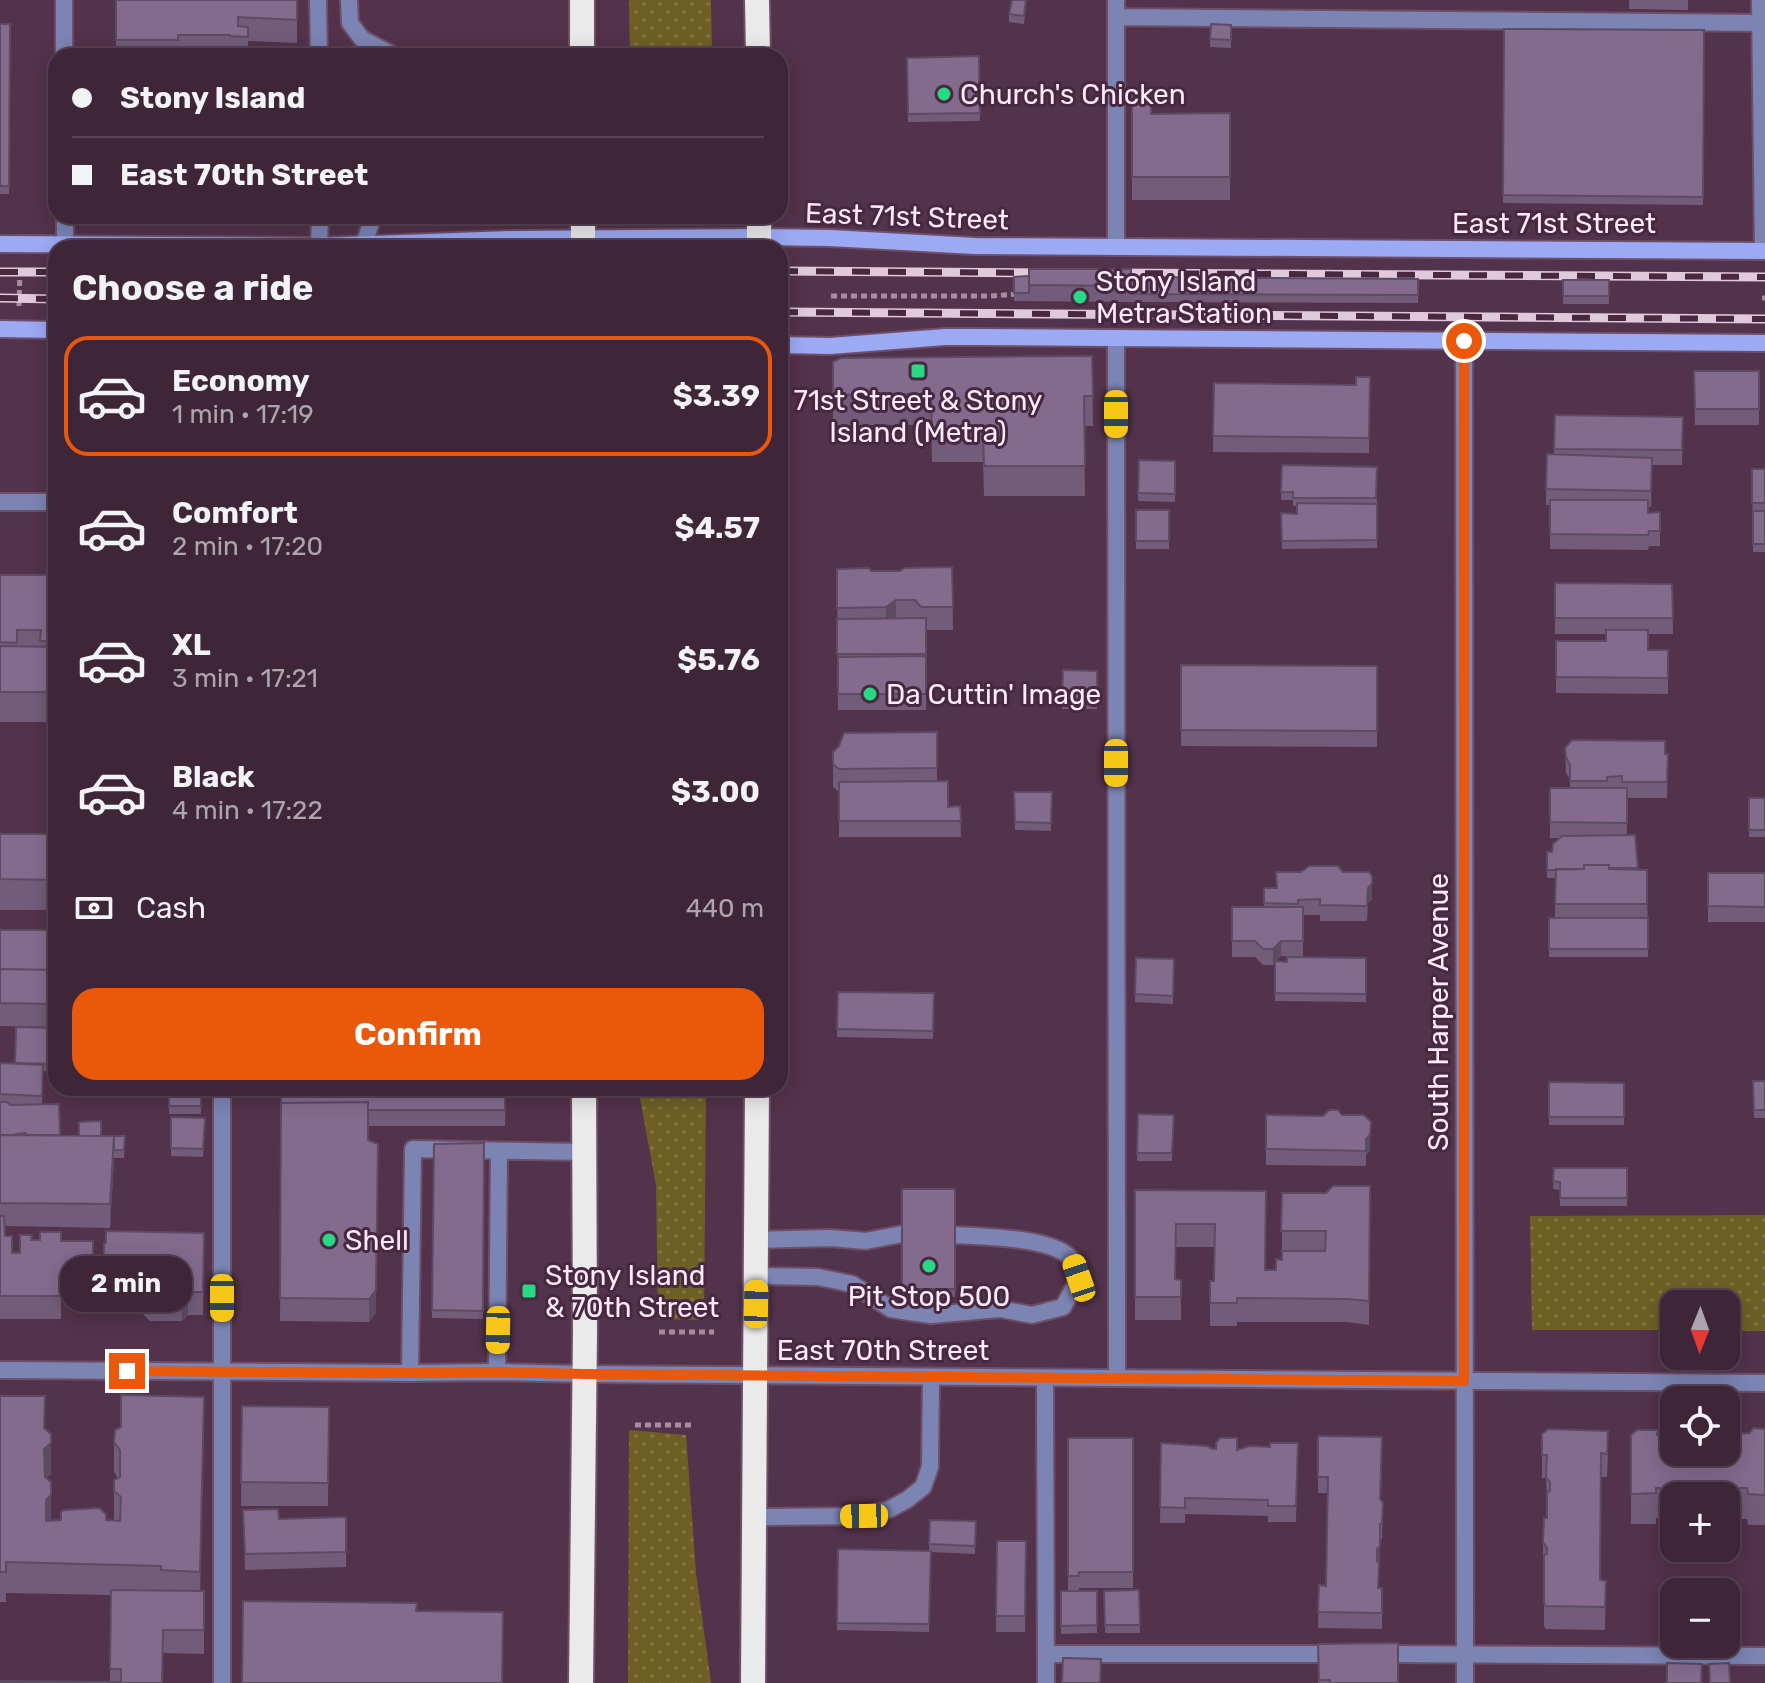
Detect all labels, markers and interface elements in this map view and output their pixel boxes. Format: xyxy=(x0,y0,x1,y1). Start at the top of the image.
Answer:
place label: Church's Chicken xyxy=(960,78,1186,111)
text: Stony Island xyxy=(120,80,305,116)
marker: Church's Chicken xyxy=(935,85,953,103)
text: East 70th Street xyxy=(120,157,368,193)
street label: East 71st Street xyxy=(805,196,1009,237)
street label: East 71st Street xyxy=(1452,207,1656,240)
place label: Stony Island Metra Station xyxy=(1096,265,1272,330)
text: Choose a ride xyxy=(72,266,313,309)
marker: Stony Island Metra Station xyxy=(1071,288,1089,306)
route start xyxy=(1446,323,1482,359)
icon: car xyxy=(76,360,148,432)
marker: 71st Street & Stony Island (Metra) xyxy=(909,362,927,380)
text: Economy xyxy=(172,363,310,399)
text: $3.39 xyxy=(673,378,760,414)
place label: 71st Street & Stony Island (Metra) xyxy=(794,384,1042,449)
car xyxy=(1104,390,1128,438)
text: 1 min · 17:19 xyxy=(172,399,314,430)
icon: car xyxy=(76,492,148,564)
text: Comfort xyxy=(172,495,298,531)
text: $4.57 xyxy=(675,510,760,546)
text: 2 min · 17:20 xyxy=(172,531,323,562)
icon: car xyxy=(76,624,148,696)
text: XL xyxy=(172,627,211,663)
text: $5.76 xyxy=(677,642,760,678)
text: 3 min · 17:21 xyxy=(172,663,318,694)
place label: Da Cuttin' Image xyxy=(886,678,1101,711)
marker: Da Cuttin' Image xyxy=(861,685,879,703)
car xyxy=(1104,739,1128,787)
icon: car xyxy=(76,756,148,828)
text: Black xyxy=(172,759,255,795)
text: $3.00 xyxy=(671,774,760,810)
text: 4 min · 17:22 xyxy=(172,795,323,826)
street label: South Harper Avenue xyxy=(1422,873,1455,1151)
icon: cash xyxy=(72,886,116,930)
text: Cash xyxy=(136,890,206,926)
text: 440 m xyxy=(686,893,764,924)
button: Confirm xyxy=(72,988,764,1080)
place label: Shell xyxy=(345,1224,409,1257)
marker: Shell xyxy=(320,1231,338,1249)
car xyxy=(1060,1251,1098,1305)
callout: 2 min xyxy=(61,1255,193,1311)
marker: Pit Stop 500 xyxy=(920,1257,938,1275)
place label: Stony Island & 70th Street xyxy=(545,1259,719,1324)
text: 2 min xyxy=(91,1268,161,1299)
car xyxy=(210,1274,234,1322)
car xyxy=(744,1280,768,1328)
place label: Pit Stop 500 xyxy=(848,1280,1010,1313)
marker: Stony Island & 70th Street xyxy=(520,1282,538,1300)
north arrow xyxy=(1660,1290,1740,1370)
map controls xyxy=(1660,1290,1740,1658)
car xyxy=(486,1306,510,1354)
street label: East 70th Street xyxy=(777,1334,989,1367)
route end xyxy=(109,1353,145,1389)
button: locate xyxy=(1660,1386,1740,1466)
button: + xyxy=(1660,1482,1740,1562)
car xyxy=(840,1504,888,1528)
button: − xyxy=(1660,1578,1740,1658)

